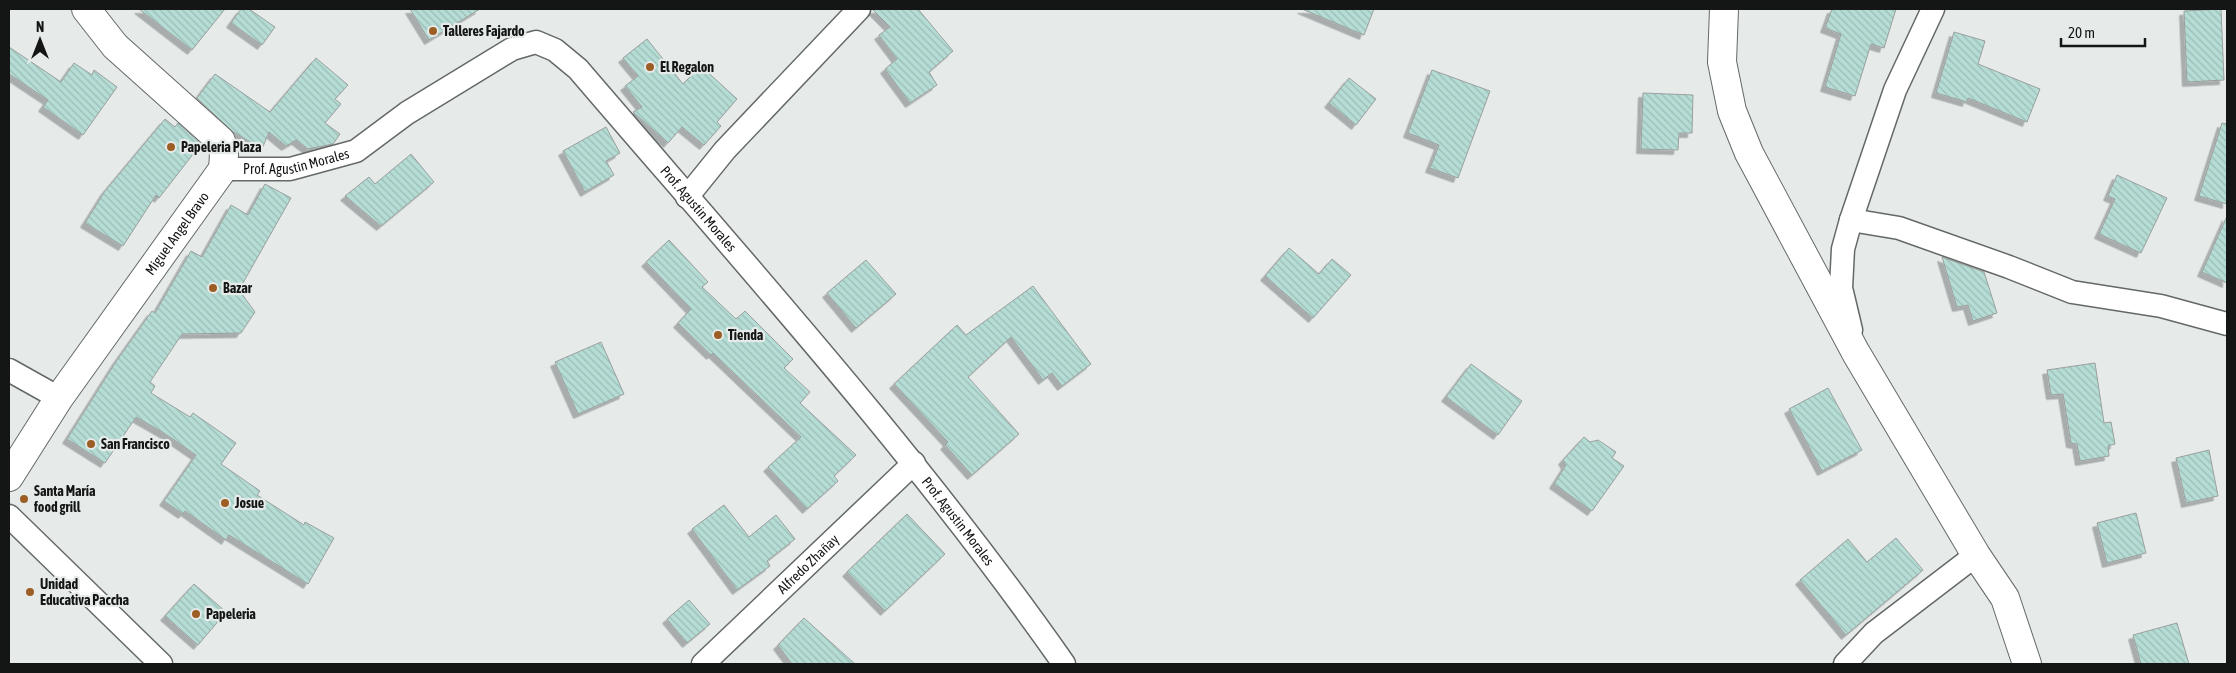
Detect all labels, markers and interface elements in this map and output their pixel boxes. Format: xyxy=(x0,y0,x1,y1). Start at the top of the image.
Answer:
north arrow xyxy=(15,15,65,65)
scale bar xyxy=(2061,15,2145,47)
text: N xyxy=(36,19,44,35)
place label: Talleres Fajardo xyxy=(443,23,525,39)
text: 20 m xyxy=(2068,24,2095,41)
marker: Talleres Fajardo xyxy=(427,25,439,37)
place label: El Regalon xyxy=(660,59,714,75)
marker: El Regalon xyxy=(644,61,656,73)
place label: Papeleria Plaza xyxy=(181,139,262,155)
marker: Papeleria Plaza xyxy=(165,141,177,153)
street label: Prof. Agustin Morales xyxy=(243,145,351,177)
street label: Prof. Agustin Morales xyxy=(657,163,740,255)
street label: Miguel Angel Bravo xyxy=(142,189,212,278)
place label: Bazar xyxy=(223,280,253,296)
marker: Bazar xyxy=(207,282,219,294)
place label: Tienda xyxy=(728,327,764,343)
marker: Tienda xyxy=(712,329,724,341)
place label: San Francisco xyxy=(101,436,170,452)
marker: San Francisco xyxy=(85,438,97,450)
street label: Prof. Agustin Morales xyxy=(919,474,997,569)
place label: Santa María food grill xyxy=(33,483,96,515)
marker: Santa María food grill xyxy=(18,493,30,505)
place label: Josue xyxy=(234,495,264,511)
marker: Josue xyxy=(219,497,231,509)
street label: Alfredo Zhañay xyxy=(774,531,842,597)
place label: Unidad Educativa Paccha xyxy=(40,576,130,608)
marker: Unidad Educativa Paccha xyxy=(24,586,36,598)
place label: Papeleria xyxy=(206,606,256,622)
marker: Papeleria xyxy=(190,608,202,620)

